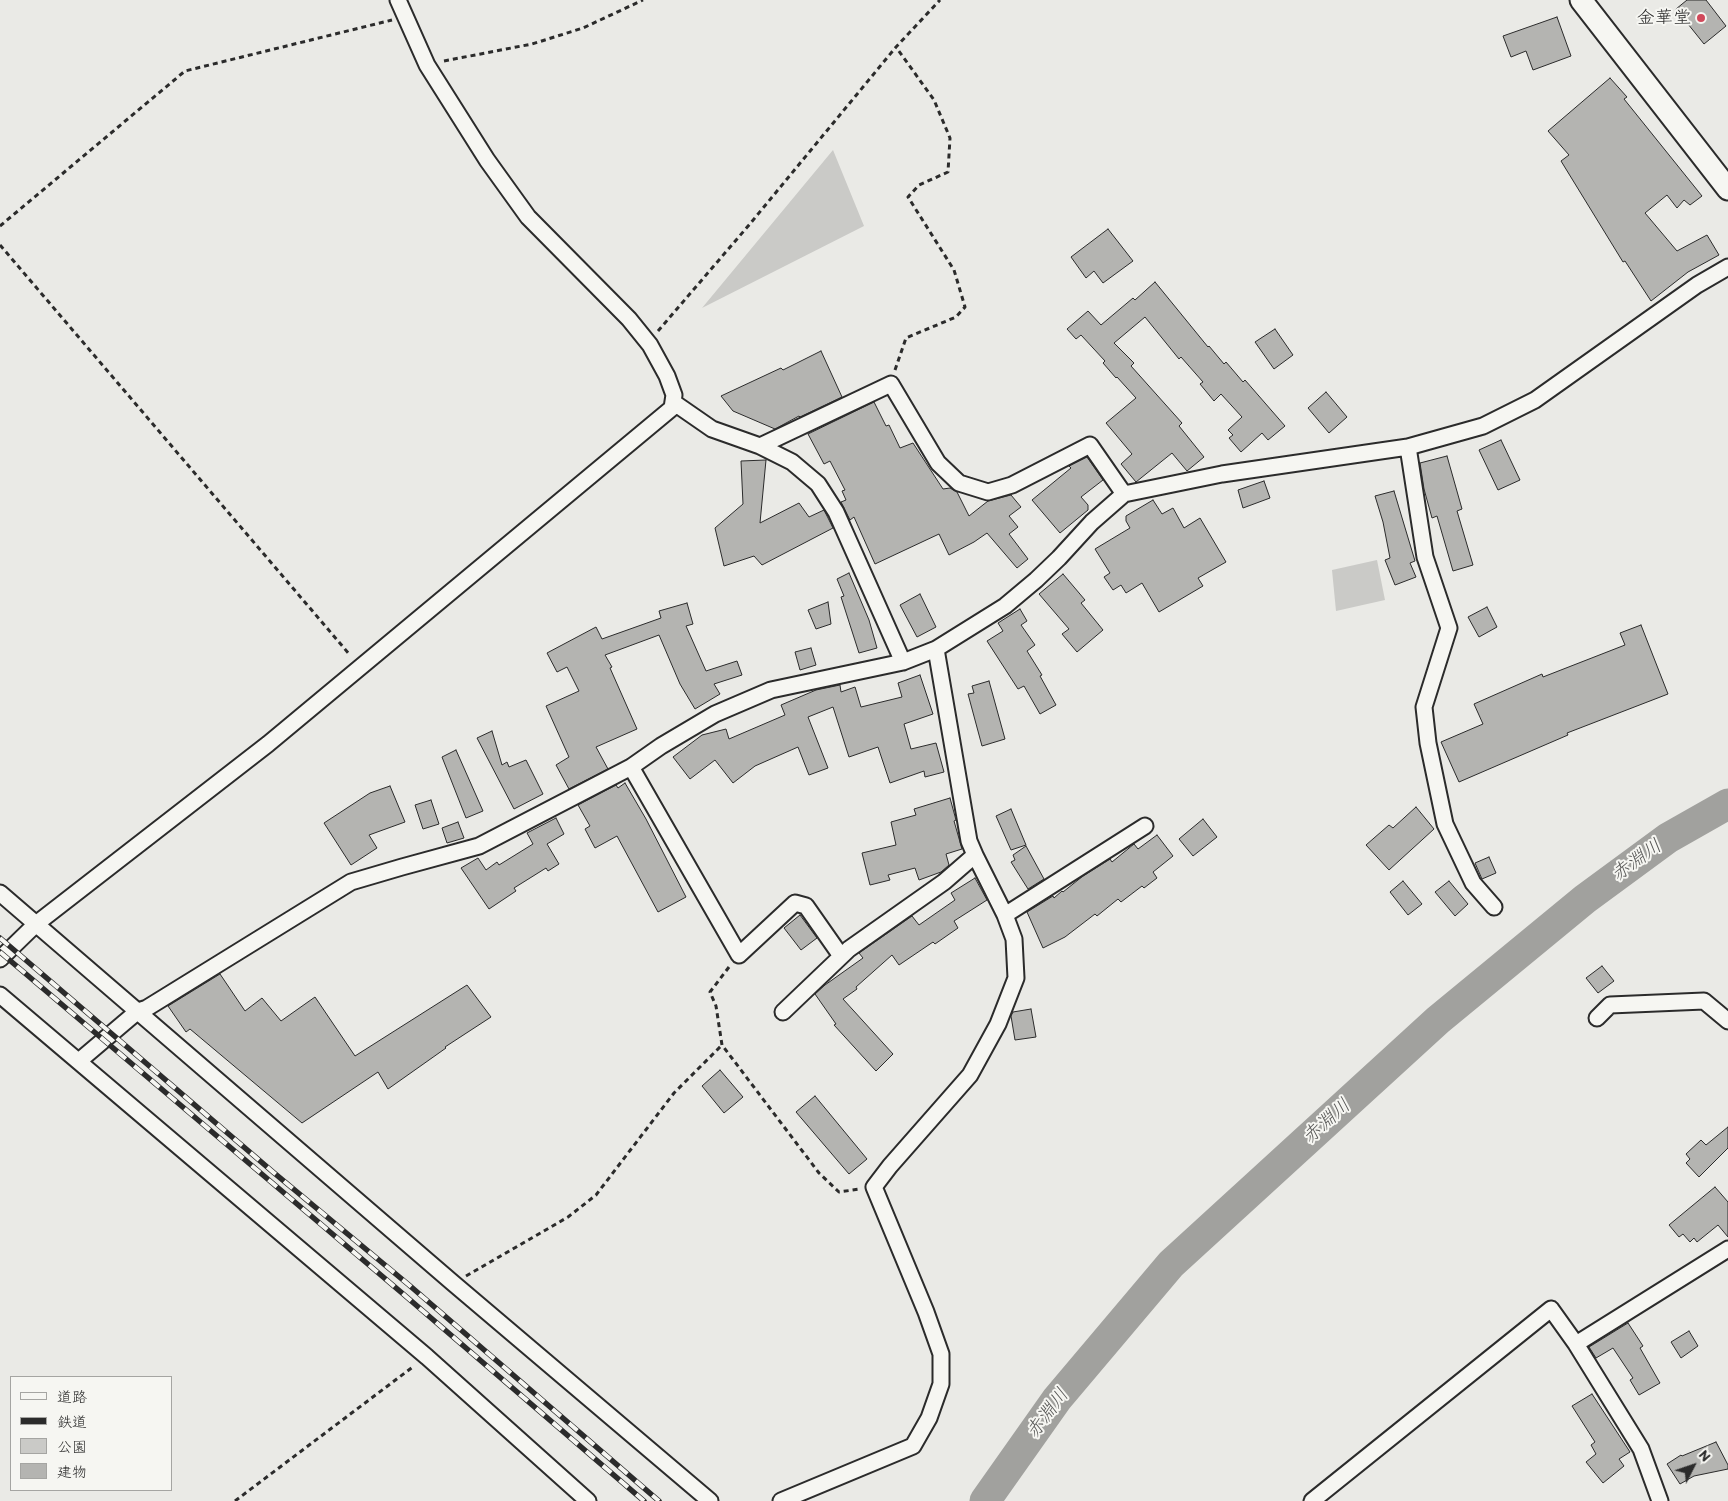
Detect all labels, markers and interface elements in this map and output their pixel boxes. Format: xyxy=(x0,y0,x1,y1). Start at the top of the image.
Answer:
place label: 金華堂 xyxy=(1637,7,1691,29)
marker: 金華堂 xyxy=(1695,12,1707,24)
water label: 赤淵川 xyxy=(1607,835,1667,887)
water label: 赤淵川 xyxy=(1298,1094,1356,1150)
legend xyxy=(10,1376,172,1491)
water label: 赤淵川 xyxy=(1022,1384,1074,1444)
text: 道路 xyxy=(57,1388,87,1406)
text: 鉄道 xyxy=(57,1413,87,1431)
text: 公園 xyxy=(57,1438,87,1456)
north arrow xyxy=(1668,1441,1718,1491)
text: N xyxy=(1695,1447,1714,1465)
text: 建物 xyxy=(57,1463,87,1481)

